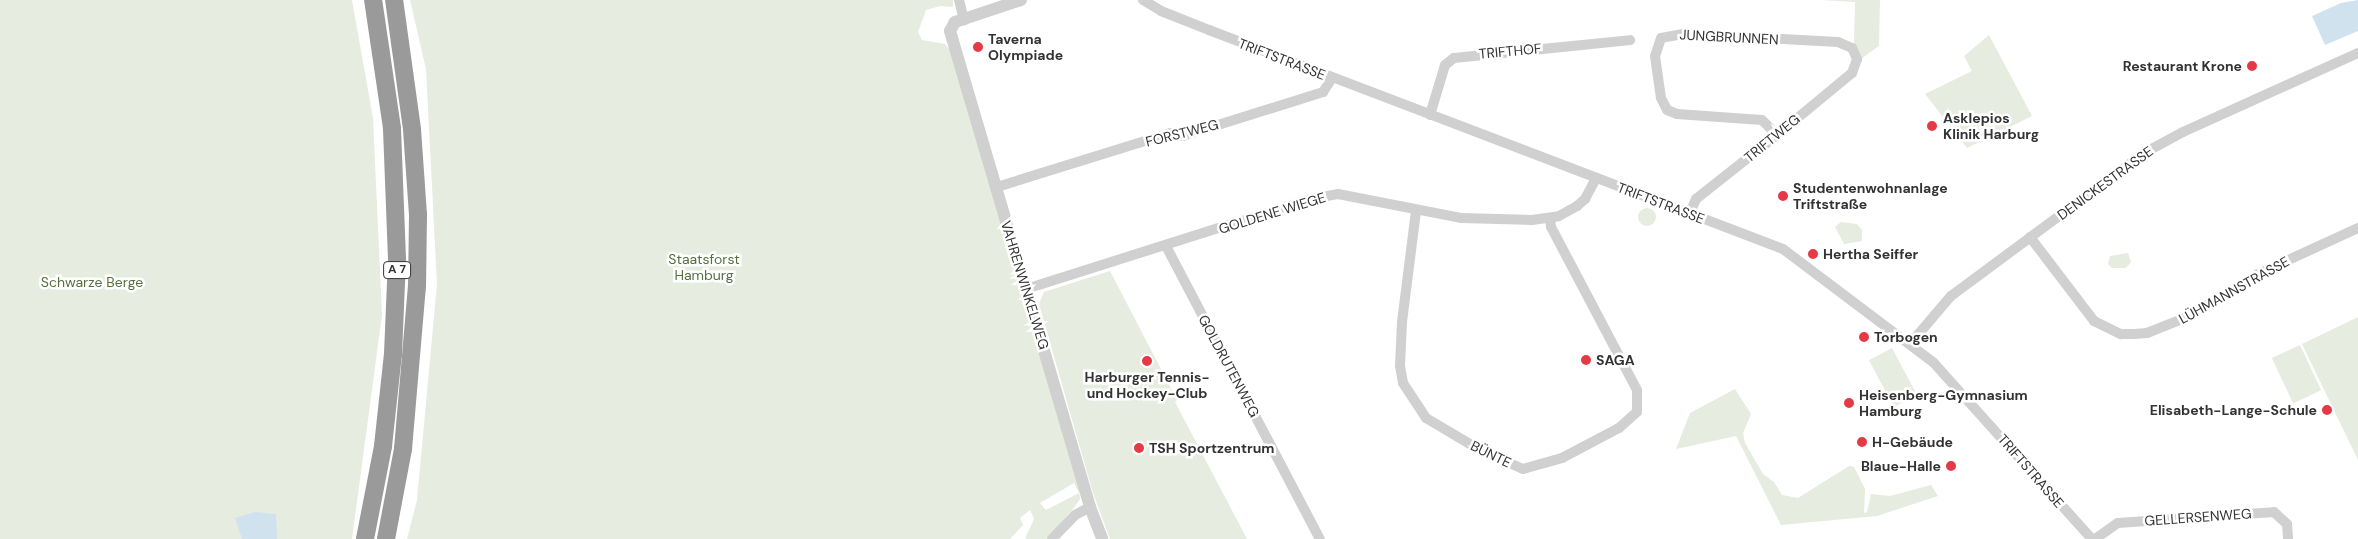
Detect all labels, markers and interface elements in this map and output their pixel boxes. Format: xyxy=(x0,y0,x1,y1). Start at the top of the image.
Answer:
street label: JUNGBRUNNEN xyxy=(1679,26,1779,48)
place label: Taverna Olympiade xyxy=(988,31,1063,64)
street label: TRIFTSTRASSE xyxy=(1236,35,1328,83)
street label: TRIFTHOF xyxy=(1478,40,1542,62)
marker: Taverna Olympiade xyxy=(972,41,984,53)
place label: Restaurant Krone xyxy=(2123,58,2242,74)
marker: Restaurant Krone xyxy=(2246,60,2258,72)
street label: TRIFTWEG xyxy=(1741,110,1803,166)
place label: Asklepios Klinik Harburg xyxy=(1943,110,2039,142)
street label: FORSTWEG xyxy=(1144,116,1220,150)
marker: Asklepios Klinik Harburg xyxy=(1925,119,1939,133)
street label: DENICKESTRASSE xyxy=(2054,143,2156,223)
street label: TRIFTSTRASSE xyxy=(1615,179,1707,227)
place label: Studentenwohnanlage Triftstraße xyxy=(1793,180,1948,212)
street label: GOLDENE WIEGE xyxy=(1216,189,1328,237)
marker: Studentenwohnanlage Triftstraße xyxy=(1777,190,1789,202)
street label: VAHRENWINKELWEG xyxy=(997,219,1053,351)
place label: Hertha Seiffer xyxy=(1823,246,1918,262)
marker: Hertha Seiffer xyxy=(1807,248,1819,260)
park label: Staatsforst Hamburg xyxy=(668,251,740,284)
street label: LÜHMANNSTRASSE xyxy=(2176,253,2292,327)
road number: A 7 xyxy=(382,260,412,280)
park label: Schwarze Berge xyxy=(41,274,143,290)
street label: GOLDRUTENWEG xyxy=(1195,312,1263,420)
place label: Torbogen xyxy=(1874,329,1938,345)
marker: Torbogen xyxy=(1858,331,1870,343)
place label: SAGA xyxy=(1596,352,1635,368)
marker: SAGA xyxy=(1580,354,1592,366)
marker: Harburger Tennis- und Hockey-Club xyxy=(1141,355,1153,367)
place label: Harburger Tennis- und Hockey-Club xyxy=(1085,369,1209,402)
place label: Heisenberg-Gymnasium Hamburg xyxy=(1859,387,2028,420)
marker: Heisenberg-Gymnasium Hamburg xyxy=(1843,397,1855,409)
place label: Elisabeth-Lange-Schule xyxy=(2150,402,2317,418)
marker: Elisabeth-Lange-Schule xyxy=(2321,404,2333,416)
street label: TRIFTSTRASSE xyxy=(1994,431,2068,511)
place label: H-Gebäude xyxy=(1872,434,1953,450)
marker: H-Gebäude xyxy=(1856,436,1868,448)
street label: BÜNTE xyxy=(1468,437,1514,471)
place label: TSH Sportzentrum xyxy=(1149,440,1274,456)
marker: TSH Sportzentrum xyxy=(1133,442,1145,454)
place label: Blaue-Halle xyxy=(1861,458,1941,474)
marker: Blaue-Halle xyxy=(1945,460,1957,472)
street label: GELLERSENWEG xyxy=(2144,505,2252,529)

